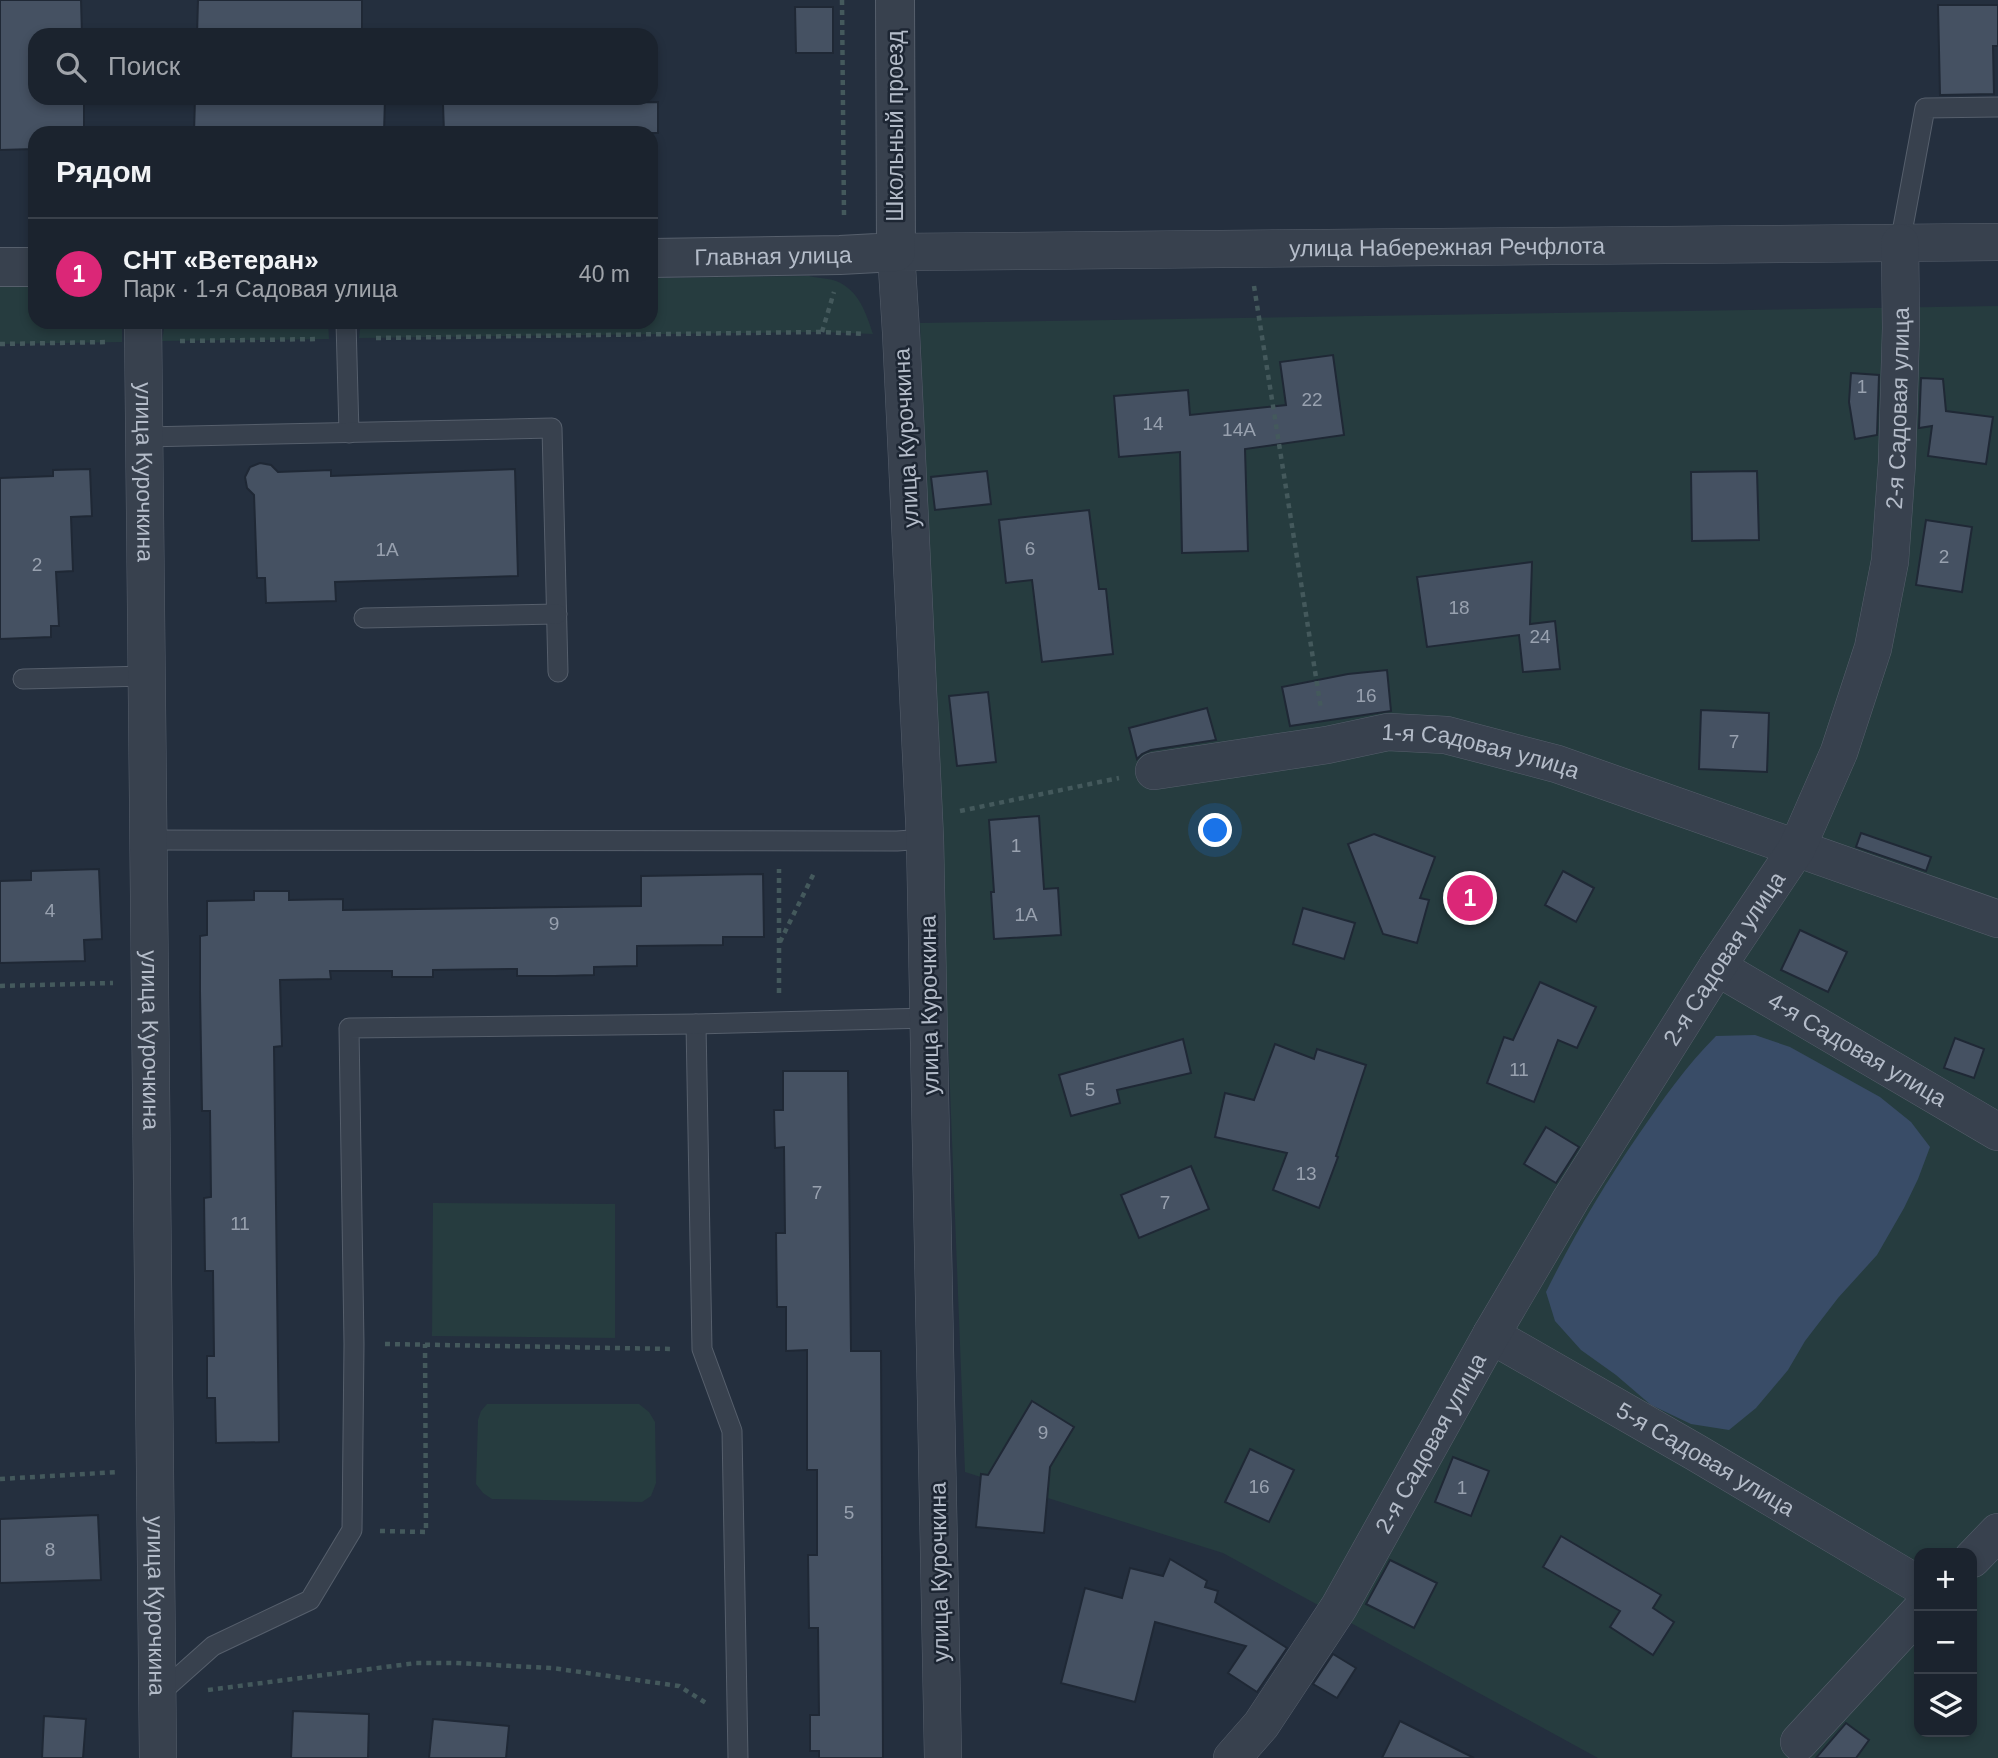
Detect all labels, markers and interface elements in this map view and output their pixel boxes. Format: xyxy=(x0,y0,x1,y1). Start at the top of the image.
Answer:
search box xyxy=(28,28,658,105)
street label: Школьный проезд xyxy=(882,30,908,222)
icon: search xyxy=(52,48,90,86)
text: Поиск xyxy=(108,51,180,81)
text: Рядом xyxy=(56,155,152,188)
street label: улица Набережная Речфлота xyxy=(1289,233,1605,261)
street label: Главная улица xyxy=(694,241,852,270)
text: СНТ «Ветеран» xyxy=(123,245,319,275)
text: 1 xyxy=(73,261,85,287)
text: 40 m xyxy=(579,261,630,287)
text: Парк · 1-я Садовая улица xyxy=(123,276,398,302)
street label: 2-я Садовая улица xyxy=(1881,307,1914,510)
street label: улица Курочкина xyxy=(888,347,924,528)
house number: 1 xyxy=(1857,376,1867,397)
street label: улица Курочкина xyxy=(131,382,159,562)
house number: 22 xyxy=(1301,389,1323,410)
house number: 14 xyxy=(1142,413,1164,434)
house number: 14А xyxy=(1222,419,1256,440)
house number: 6 xyxy=(1025,538,1035,559)
house number: 1А xyxy=(375,539,399,560)
house number: 2 xyxy=(1939,546,1949,567)
house number: 2 xyxy=(32,554,42,575)
house number: 18 xyxy=(1448,597,1470,618)
house number: 24 xyxy=(1529,626,1551,647)
house number: 16 xyxy=(1355,685,1377,706)
street label: 1-я Садовая улица xyxy=(1381,719,1583,784)
house number: 7 xyxy=(1729,731,1739,752)
your location xyxy=(1198,813,1232,847)
house number: 1 xyxy=(1011,835,1021,856)
street label: 2-я Садовая улица xyxy=(1658,866,1790,1050)
pin: 1 xyxy=(1447,872,1493,924)
house number: 4 xyxy=(45,900,56,921)
house number: 1А xyxy=(1014,904,1038,925)
house number: 9 xyxy=(549,913,559,934)
street label: улица Курочкина xyxy=(914,915,944,1095)
street label: улица Курочкина xyxy=(137,950,164,1130)
street label: 4-я Садовая улица xyxy=(1764,987,1951,1112)
house number: 11 xyxy=(1509,1059,1529,1080)
house number: 5 xyxy=(1085,1079,1095,1100)
house number: 13 xyxy=(1295,1163,1317,1184)
house number: 7 xyxy=(812,1182,822,1203)
house number: 7 xyxy=(1160,1192,1170,1213)
house number: 11 xyxy=(230,1213,250,1234)
street label: 2-я Садовая улица xyxy=(1370,1348,1491,1538)
street label: 5-я Садовая улица xyxy=(1612,1397,1800,1521)
house number: 9 xyxy=(1038,1422,1048,1443)
house number: 16 xyxy=(1248,1476,1270,1497)
house number: 1 xyxy=(1457,1477,1467,1498)
street label: улица Курочкина xyxy=(924,1482,954,1662)
house number: 5 xyxy=(844,1502,854,1523)
street label: улица Курочкина xyxy=(142,1516,170,1696)
house number: 8 xyxy=(45,1539,55,1560)
map controls xyxy=(1914,1548,1977,1737)
button: + xyxy=(1914,1548,1977,1611)
button: − xyxy=(1914,1611,1977,1674)
button: layers xyxy=(1914,1674,1977,1737)

